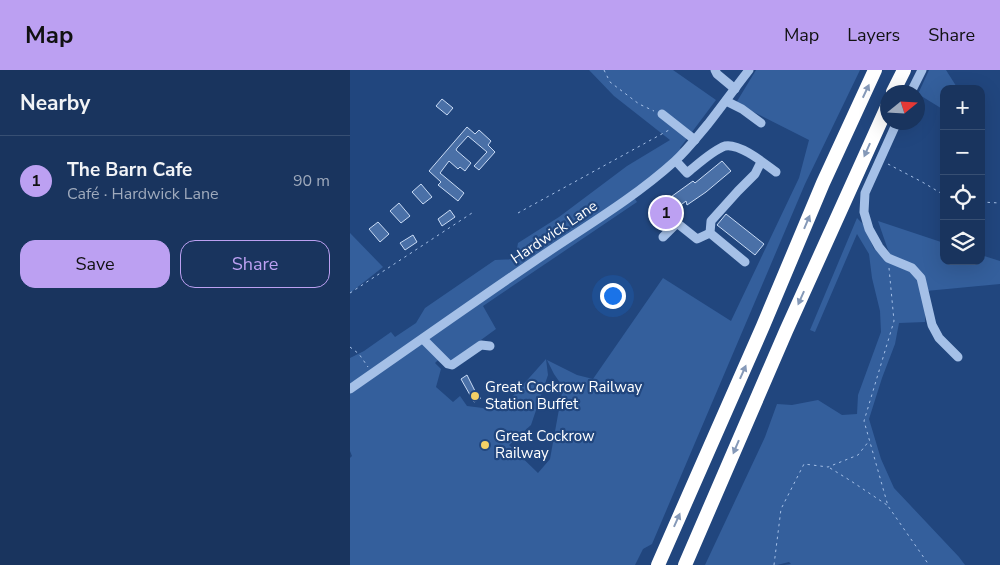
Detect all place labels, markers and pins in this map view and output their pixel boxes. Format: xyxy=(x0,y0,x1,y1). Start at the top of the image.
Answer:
pin: 1 xyxy=(650,194,682,232)
place label: Great Cockrow Railway Station Buffet xyxy=(485,377,643,414)
marker: Great Cockrow Railway Station Buffet xyxy=(469,390,481,402)
place label: Great Cockrow Railway xyxy=(495,426,595,463)
marker: Great Cockrow Railway xyxy=(479,439,491,451)

